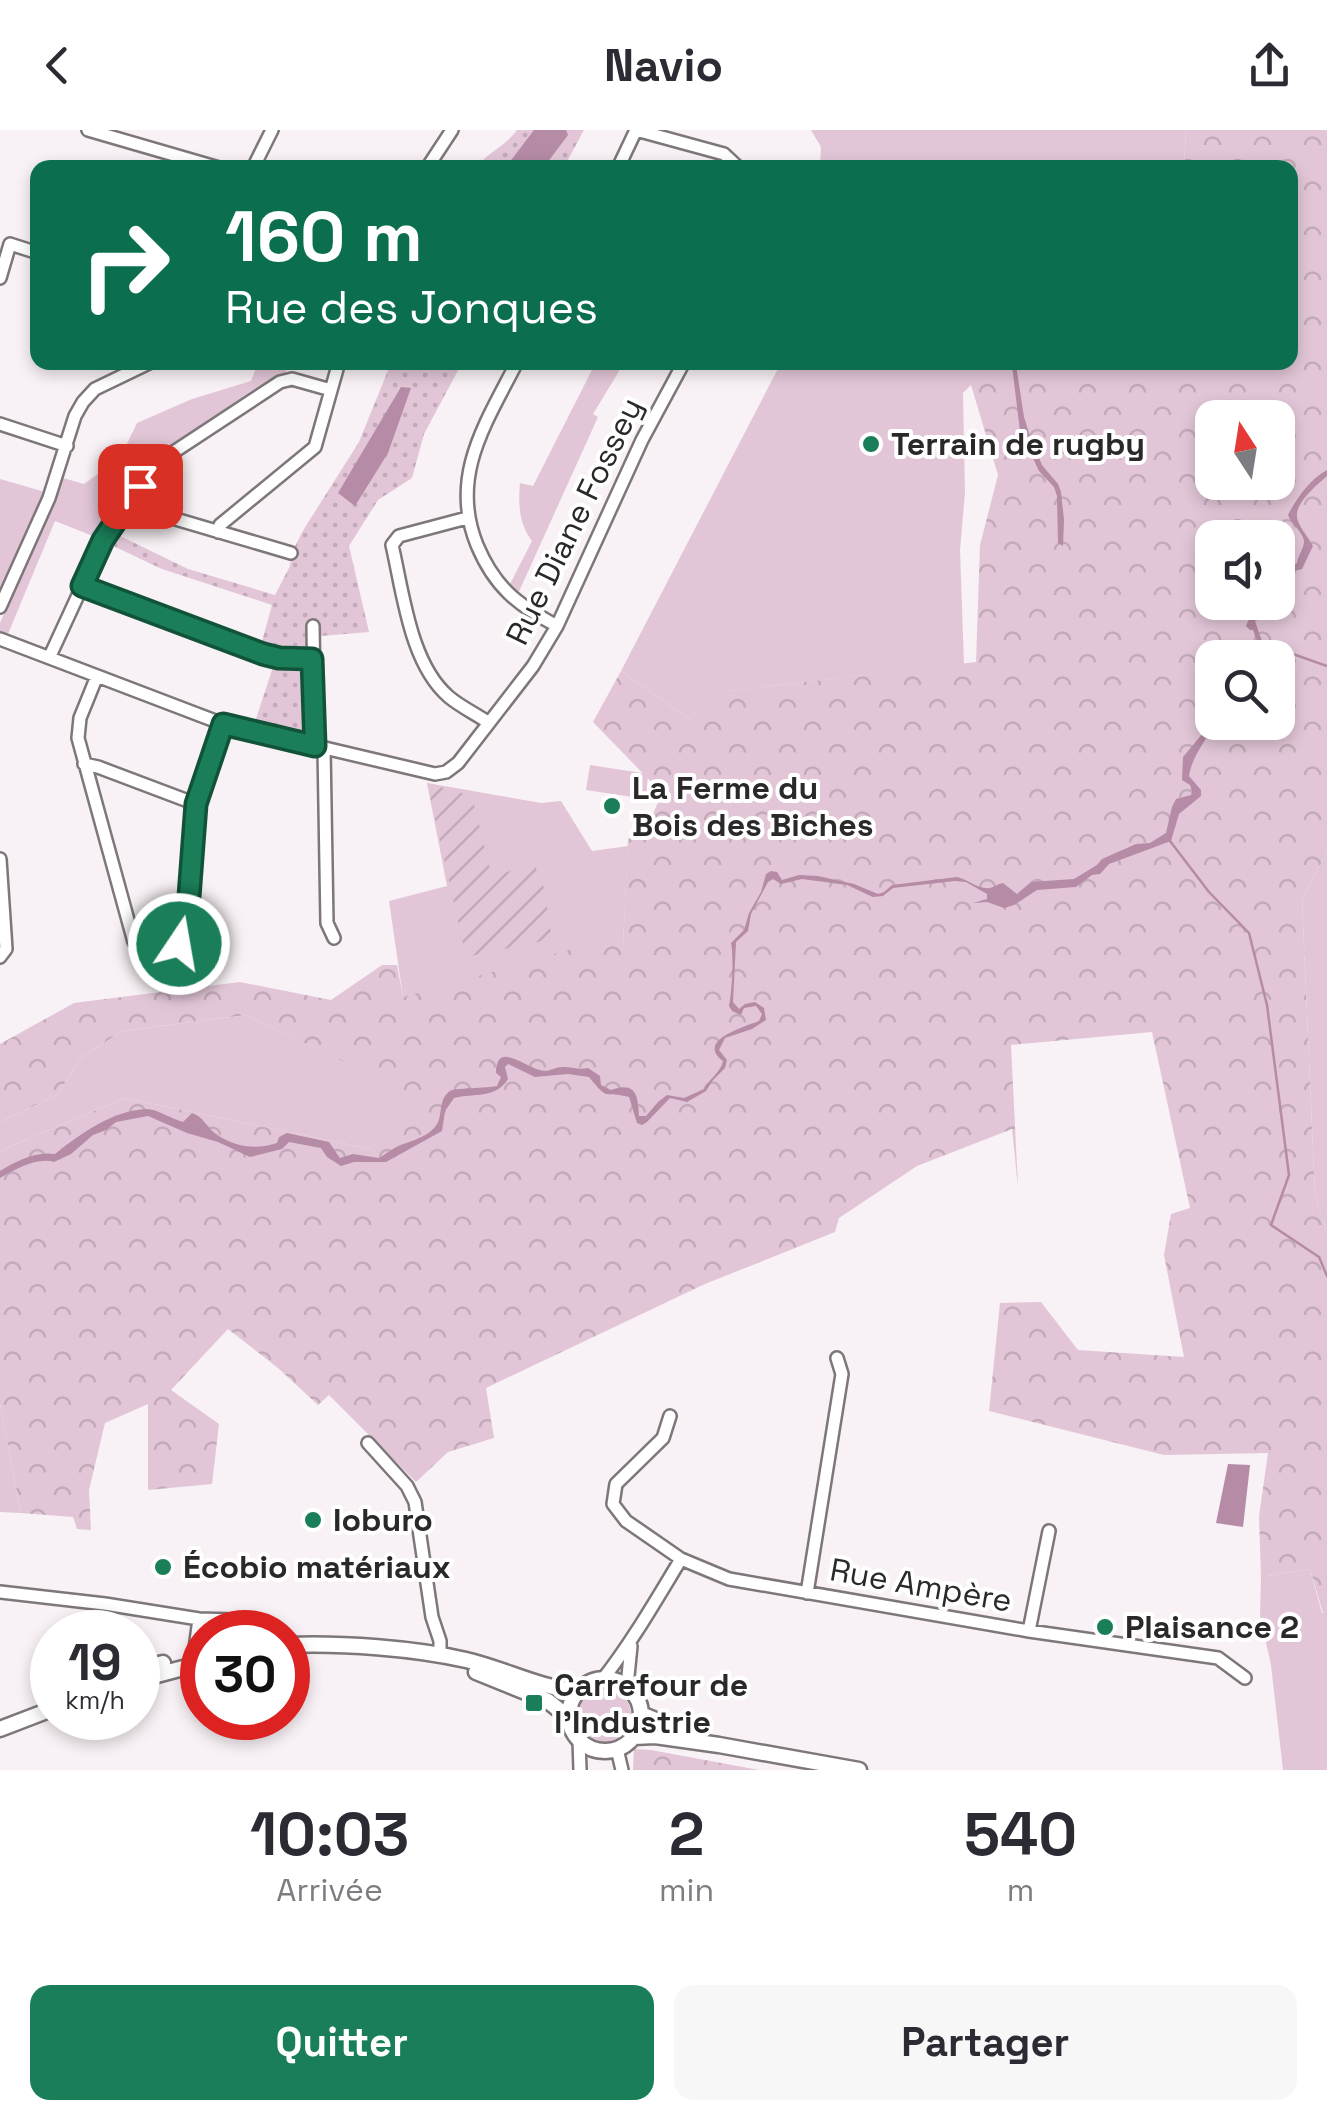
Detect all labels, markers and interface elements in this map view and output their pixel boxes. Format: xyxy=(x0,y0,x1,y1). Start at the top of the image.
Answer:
text: Navio xyxy=(604,37,723,94)
icon: back xyxy=(30,38,85,93)
icon: share xyxy=(1242,38,1297,93)
text: 160 m xyxy=(225,192,423,281)
icon: right xyxy=(60,200,190,330)
text: Rue des Jonques xyxy=(225,279,598,336)
street label: Rue Diane Fossey xyxy=(497,391,651,651)
north arrow xyxy=(1195,400,1295,500)
map controls xyxy=(1195,400,1295,740)
place label: Terrain de rugby xyxy=(891,424,1145,464)
marker: Terrain de rugby xyxy=(860,433,882,455)
pin xyxy=(98,444,183,529)
icon: arrive xyxy=(113,459,168,514)
button: sound xyxy=(1195,520,1295,620)
button: search xyxy=(1195,640,1295,740)
place label: La Ferme du Bois des Biches xyxy=(632,768,873,845)
marker: La Ferme du Bois des Biches xyxy=(601,795,623,817)
position arrow xyxy=(127,892,231,996)
place label: Ioburo xyxy=(333,1500,433,1540)
marker: Ioburo xyxy=(302,1509,324,1531)
place label: Écobio matériaux xyxy=(183,1547,451,1587)
street label: Rue Ampère xyxy=(827,1549,1015,1621)
marker: Écobio matériaux xyxy=(152,1556,174,1578)
place label: Plaisance 2 xyxy=(1125,1607,1299,1647)
speed limit sign: 30 xyxy=(180,1610,310,1740)
marker: Plaisance 2 xyxy=(1094,1616,1116,1638)
text: 19 xyxy=(68,1631,122,1695)
place label: Carrefour de l'Industrie xyxy=(554,1665,748,1742)
text: km/h xyxy=(65,1684,125,1716)
marker: Carrefour de l'Industrie xyxy=(523,1692,545,1714)
text: 10:03 xyxy=(250,1796,409,1873)
text: 2 xyxy=(669,1796,704,1873)
text: 540 xyxy=(964,1796,1077,1873)
text: Arrivée xyxy=(276,1870,383,1910)
text: min xyxy=(659,1870,714,1910)
text: m xyxy=(1007,1870,1034,1910)
button: Quitter xyxy=(30,1985,654,2100)
button: Partager xyxy=(674,1985,1297,2100)

